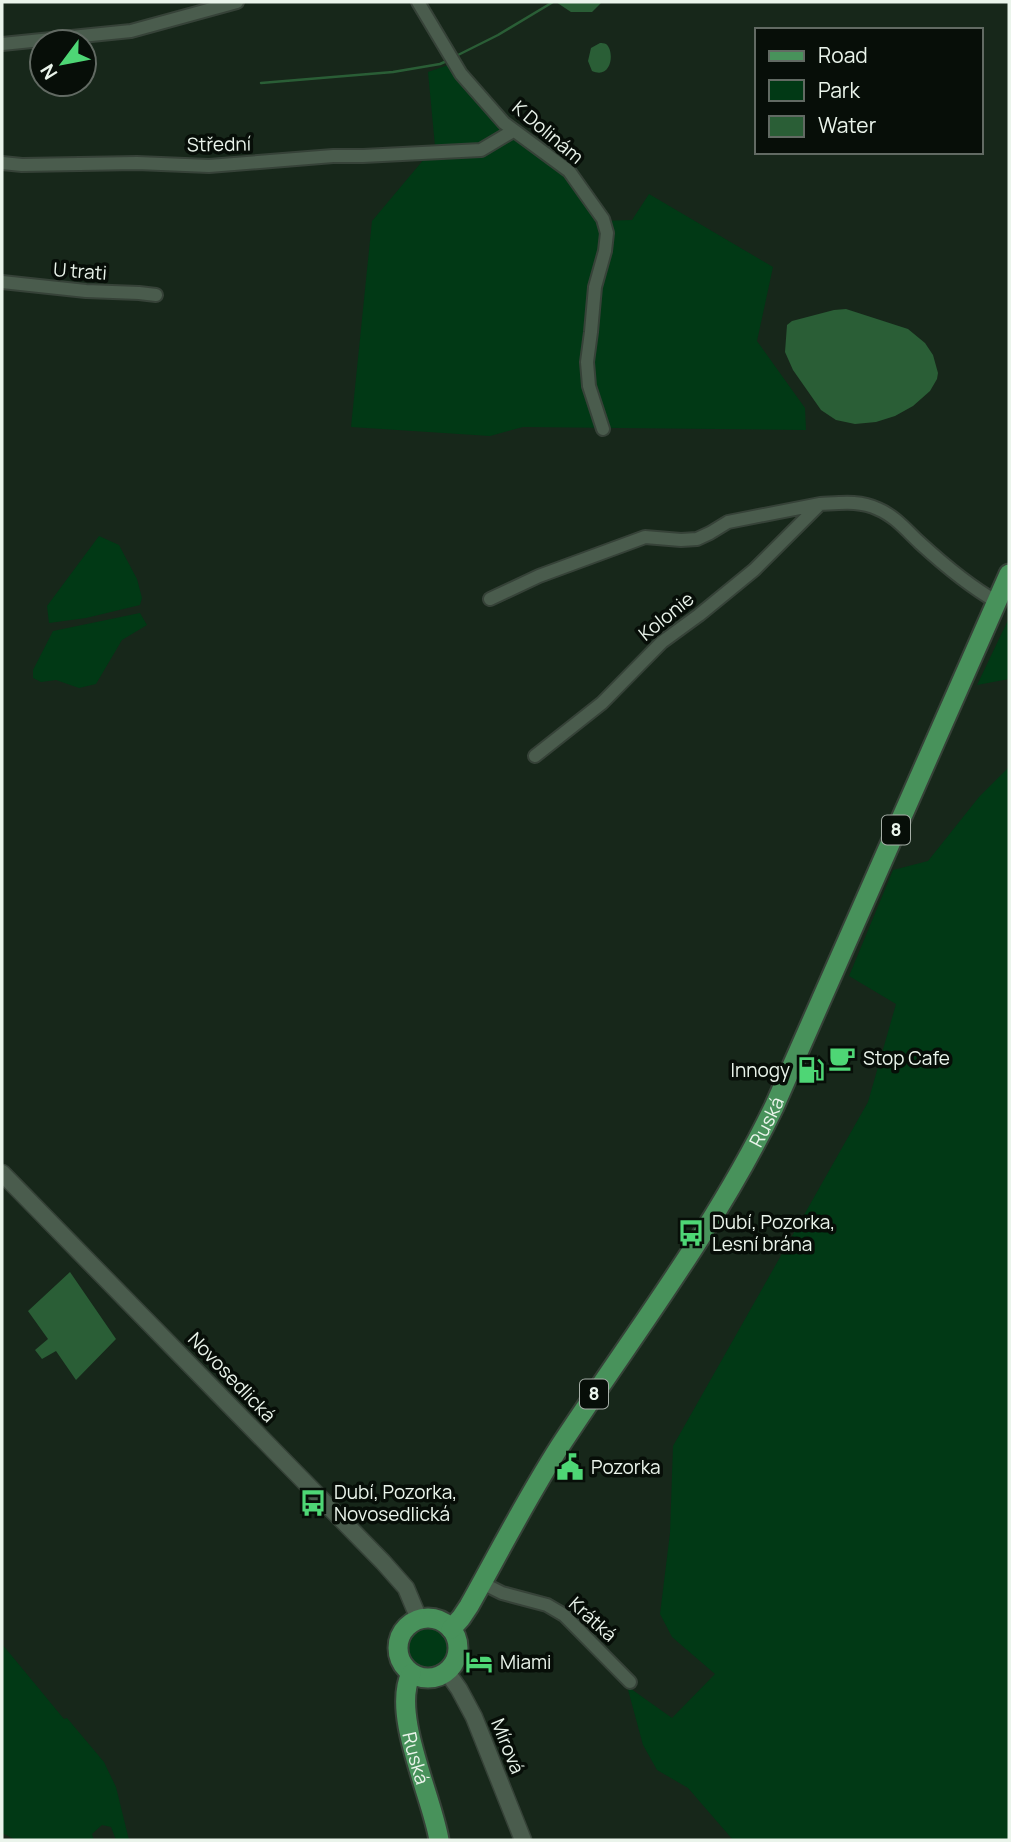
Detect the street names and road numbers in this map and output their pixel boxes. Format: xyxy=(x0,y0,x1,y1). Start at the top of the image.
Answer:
street label: K Dolinám xyxy=(507,95,589,169)
street label: Střední xyxy=(187,130,251,158)
street label: U trati xyxy=(52,256,108,286)
street label: Kolonie xyxy=(633,586,699,646)
road number: 8 xyxy=(882,816,910,844)
street label: Ruská xyxy=(743,1093,790,1152)
street label: Novosedlická xyxy=(182,1326,282,1428)
road number: 8 xyxy=(580,1380,608,1408)
street label: Krátká xyxy=(564,1591,622,1647)
street label: Mírová xyxy=(485,1714,531,1778)
street label: Ruská xyxy=(396,1729,436,1788)

